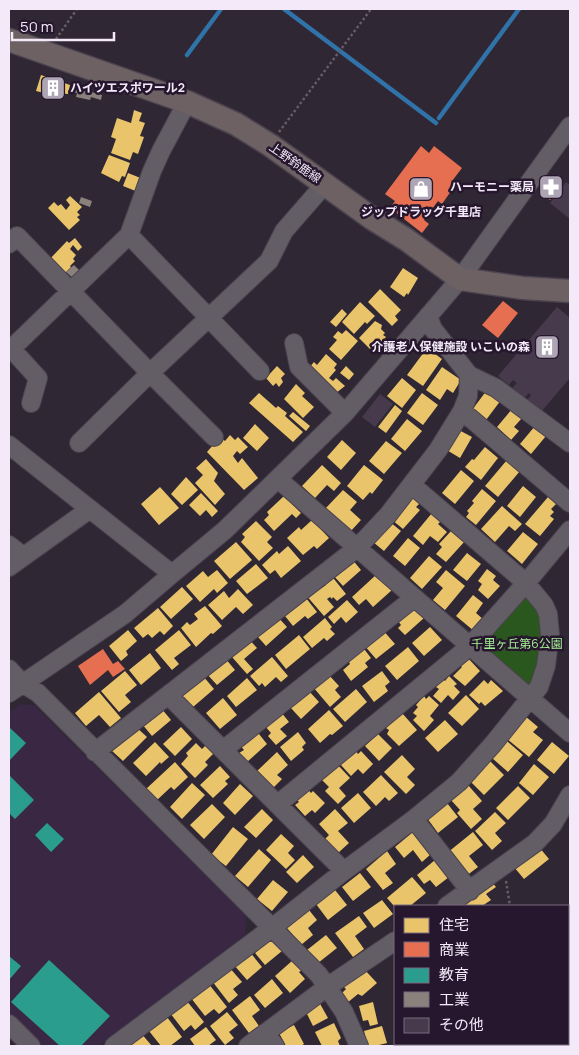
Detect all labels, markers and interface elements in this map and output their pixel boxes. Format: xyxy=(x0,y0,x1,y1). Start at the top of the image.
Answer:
scale bar xyxy=(12,10,115,42)
text: 50 m xyxy=(20,16,54,37)
building icon: ハイツエスポワール2 xyxy=(40,75,66,101)
place label: ハイツエスポワール2 xyxy=(70,79,185,96)
street label: 上野鈴鹿線 xyxy=(266,138,325,187)
pharmacy icon: ハーモニー薬局 xyxy=(538,174,564,200)
shop icon: ジップドラッグ千里店 xyxy=(408,176,434,202)
place label: ハーモニー薬局 xyxy=(450,178,534,195)
place label: ジップドラッグ千里店 xyxy=(361,203,481,220)
building icon: 介護老人保健施設 いこいの森 xyxy=(534,334,560,360)
place label: 介護老人保健施設 いこいの森 xyxy=(372,338,530,355)
park label: 千里ヶ丘第6公園 xyxy=(471,635,563,652)
legend xyxy=(394,905,569,1045)
text: 住宅 xyxy=(439,914,469,935)
text: 商業 xyxy=(439,939,469,960)
text: 教育 xyxy=(439,964,469,985)
text: 工業 xyxy=(439,989,469,1010)
text: その他 xyxy=(439,1014,484,1035)

